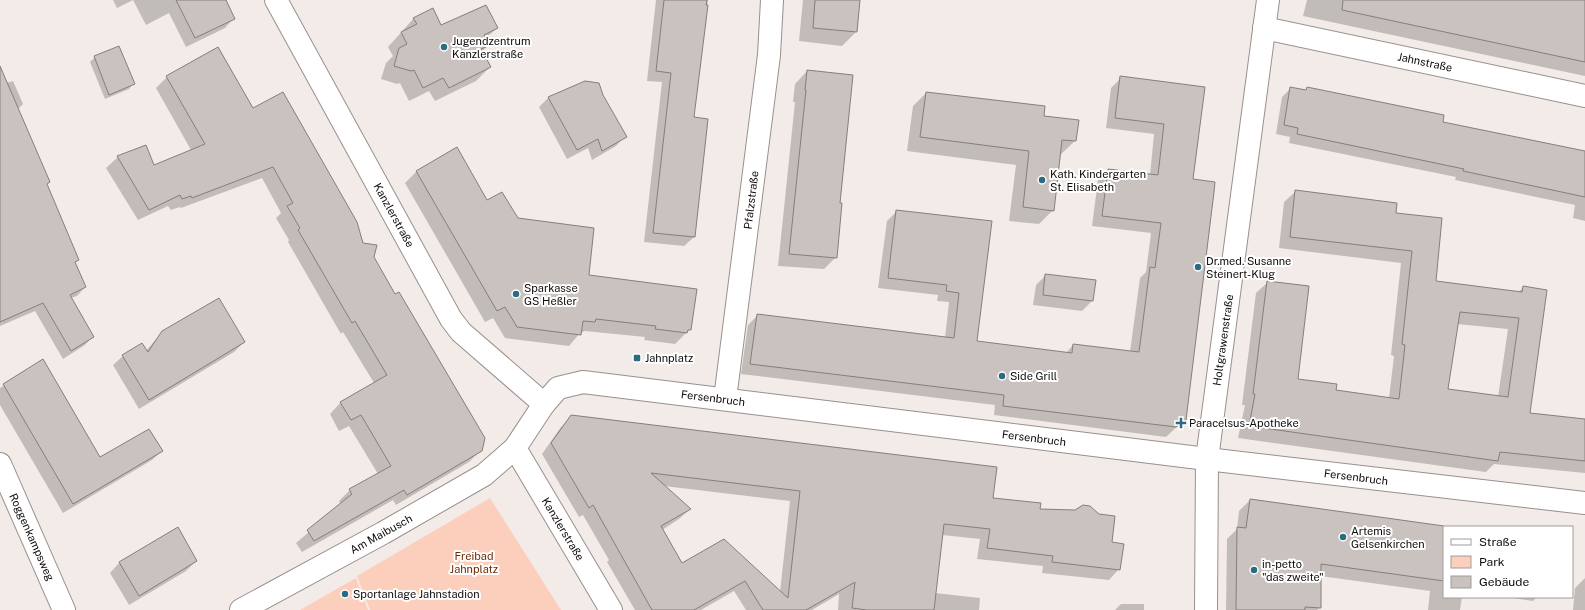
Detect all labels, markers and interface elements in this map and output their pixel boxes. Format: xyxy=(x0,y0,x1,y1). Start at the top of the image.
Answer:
place label: Jugendzentrum Kanzlerstraße xyxy=(452,35,531,60)
marker: Jugendzentrum Kanzlerstraße xyxy=(439,42,449,52)
street label: Jahnstraße xyxy=(1397,50,1453,74)
place label: Kath. Kindergarten St. Elisabeth xyxy=(1050,168,1146,193)
street label: Pfalzstraße xyxy=(741,170,761,230)
marker: Kath. Kindergarten St. Elisabeth xyxy=(1037,175,1047,185)
street label: Kanzlerstraße xyxy=(371,181,417,249)
place label: Dr.med. Susanne Steinert-Klug xyxy=(1206,255,1291,280)
marker: Dr.med. Susanne Steinert-Klug xyxy=(1193,262,1203,272)
place label: Sparkasse GS Heßler xyxy=(524,282,578,307)
marker: Sparkasse GS Heßler xyxy=(511,289,521,299)
street label: Holtgrawenstraße xyxy=(1211,293,1235,387)
place label: Jahnplatz xyxy=(645,352,693,364)
marker: Jahnplatz xyxy=(632,353,642,363)
place label: Side Grill xyxy=(1010,370,1057,382)
marker: Side Grill xyxy=(997,371,1007,381)
street label: Fersenbruch xyxy=(680,388,746,408)
place label: Paracelsus-Apotheke xyxy=(1189,417,1299,429)
marker: Paracelsus-Apotheke xyxy=(1176,418,1186,428)
street label: Fersenbruch xyxy=(1001,428,1067,448)
street label: Fersenbruch xyxy=(1323,467,1389,487)
street label: Roggenkampsweg xyxy=(7,491,57,583)
street label: Kanzlerstraße xyxy=(540,495,586,563)
street label: Am Maibusch xyxy=(348,512,414,556)
place label: Artemis Gelsenkirchen xyxy=(1351,525,1425,550)
legend xyxy=(1443,526,1573,598)
marker: Artemis Gelsenkirchen xyxy=(1338,532,1348,542)
text: Straße xyxy=(1479,535,1517,549)
park label: Freibad Jahnplatz xyxy=(450,550,498,575)
text: Park xyxy=(1479,555,1505,569)
place label: in-petto "das zweite" xyxy=(1262,558,1324,583)
marker: in-petto "das zweite" xyxy=(1249,565,1259,575)
text: Gebäude xyxy=(1479,575,1529,589)
place label: Sportanlage Jahnstadion xyxy=(353,588,480,600)
marker: Sportanlage Jahnstadion xyxy=(340,589,350,599)

